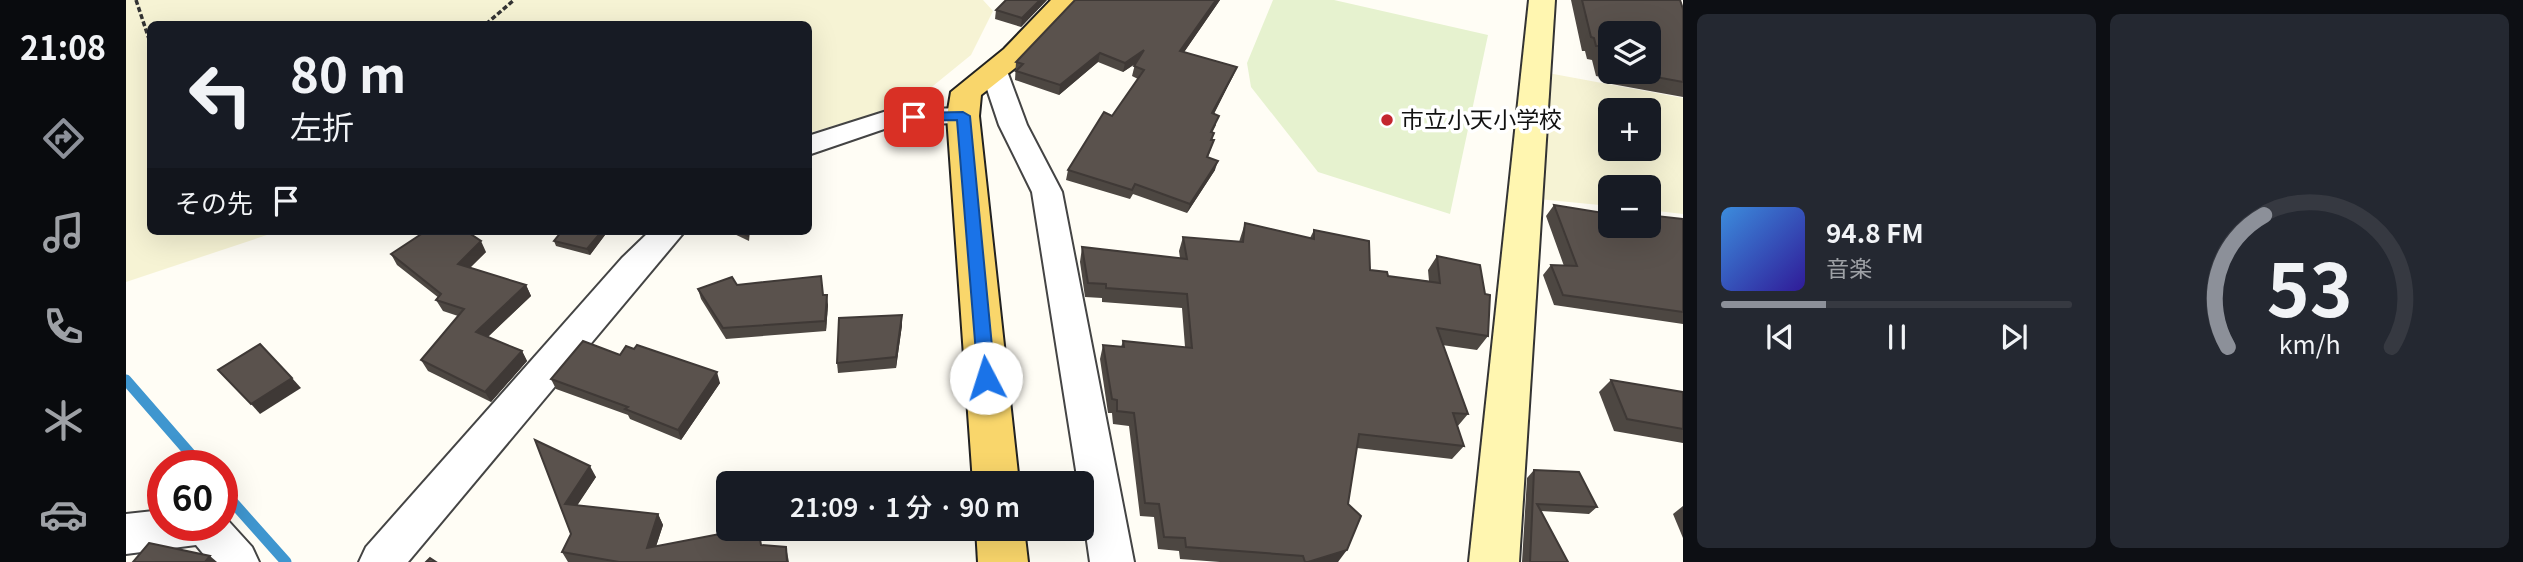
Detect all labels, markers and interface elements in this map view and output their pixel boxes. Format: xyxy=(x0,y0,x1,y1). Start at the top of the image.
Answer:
map controls xyxy=(1598,21,1661,238)
button: layers xyxy=(1598,21,1661,84)
text: 21:08 xyxy=(20,23,106,69)
text: 80 m xyxy=(290,36,406,107)
icon: left xyxy=(175,49,266,140)
pin xyxy=(884,87,944,147)
icon: arrive xyxy=(895,98,933,136)
button: + xyxy=(1598,98,1661,161)
place label: 市立小天小学校 xyxy=(1401,101,1562,135)
text: 左折 xyxy=(290,102,354,148)
marker: 市立小天小学校 xyxy=(1379,112,1395,128)
icon: directions xyxy=(39,114,88,163)
button: − xyxy=(1598,175,1661,238)
icon: arrive xyxy=(267,182,305,220)
text: その先 xyxy=(175,183,253,220)
icon: music xyxy=(39,208,88,257)
text: 94.8 FM xyxy=(1826,213,1924,250)
text: 53 xyxy=(2267,233,2352,338)
text: 音楽 xyxy=(1826,250,1872,284)
icon: phone xyxy=(39,302,88,351)
icon: previous xyxy=(1761,318,1799,356)
icon: pause xyxy=(1878,318,1916,356)
icon: next xyxy=(1995,318,2033,356)
text: km/h xyxy=(2279,325,2340,361)
position arrow xyxy=(949,341,1023,415)
icon: climate xyxy=(39,396,88,445)
speed limit sign: 60 xyxy=(147,450,238,541)
text: 21:09 · 1 分 · 90 m xyxy=(790,487,1020,524)
icon: car xyxy=(39,490,88,539)

